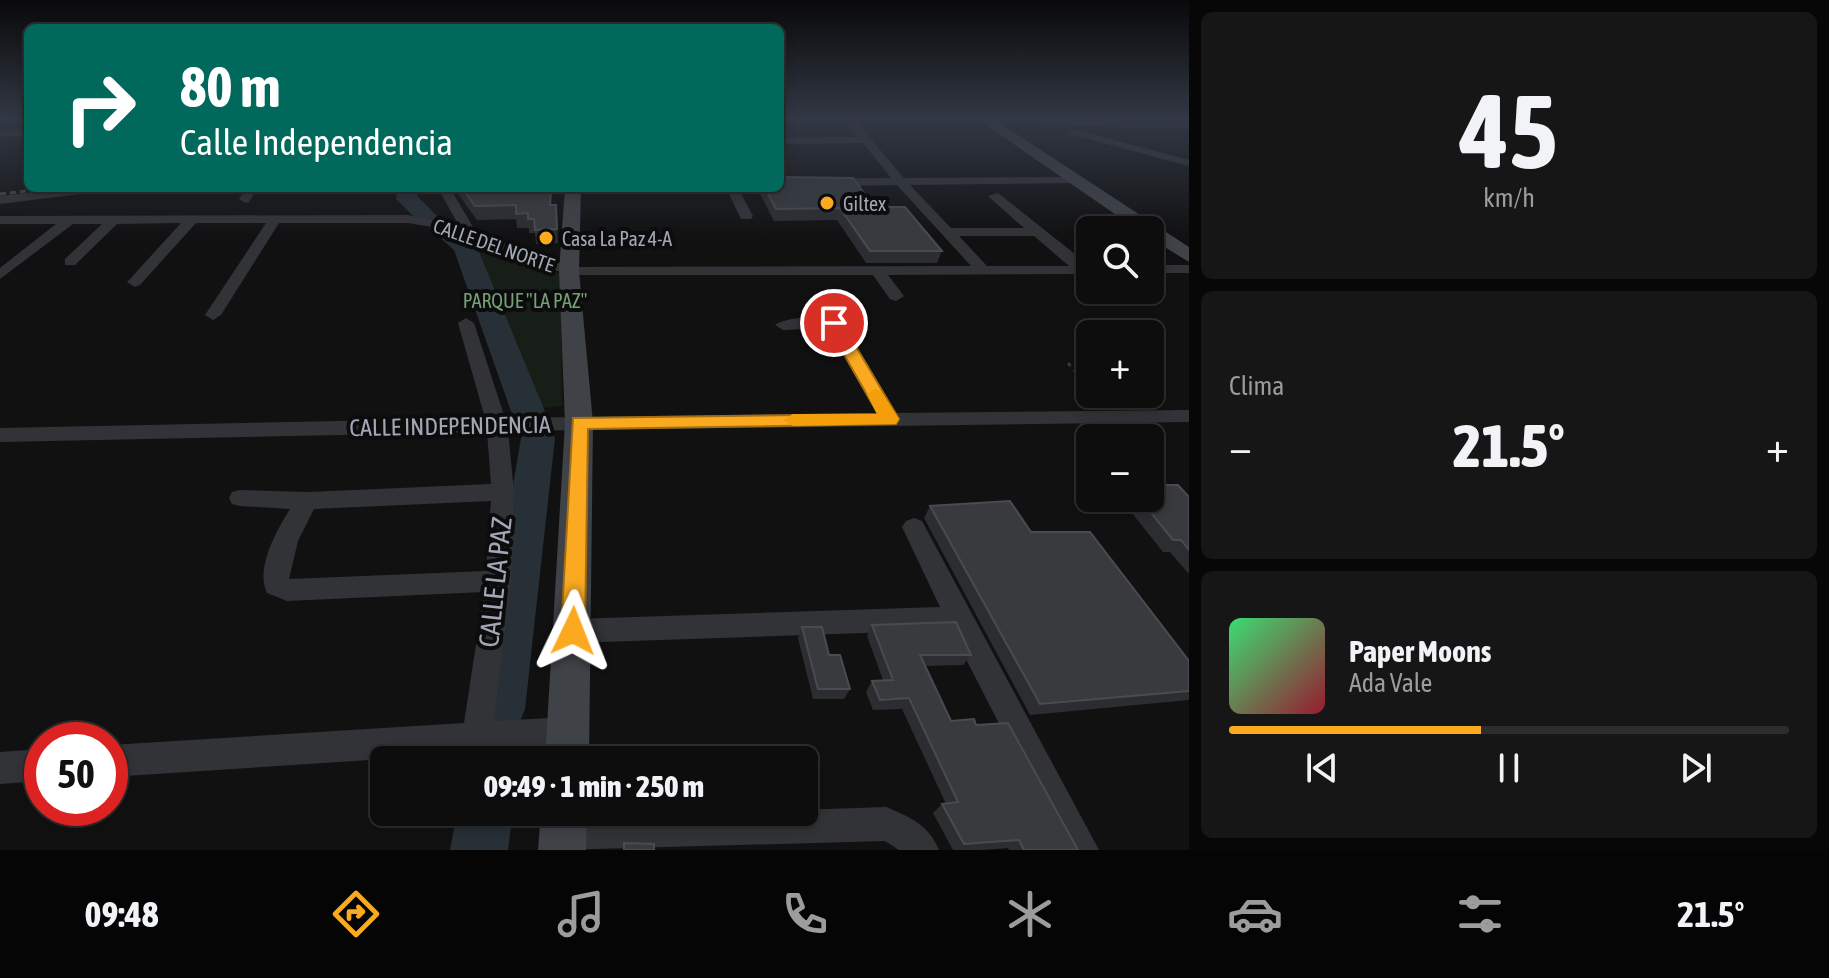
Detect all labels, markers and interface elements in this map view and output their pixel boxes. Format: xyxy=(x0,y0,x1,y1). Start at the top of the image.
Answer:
text: 80 m xyxy=(180,55,281,119)
icon: right xyxy=(48,56,152,160)
text: 45 xyxy=(1460,71,1558,190)
text: Calle Independencia xyxy=(180,121,453,163)
text: km/h xyxy=(1483,183,1535,213)
place label: Giltex xyxy=(843,192,886,215)
marker: Giltex xyxy=(818,194,836,212)
street label: CALLE DEL NORTE xyxy=(430,214,558,277)
map controls xyxy=(1076,216,1164,512)
button: search xyxy=(1076,216,1164,304)
place label: Casa La Paz 4-A xyxy=(562,227,672,250)
marker: Casa La Paz 4-A xyxy=(537,229,555,247)
park label: PARQUE "LA PAZ" xyxy=(463,289,587,312)
pin xyxy=(800,289,868,357)
icon: arrive xyxy=(812,301,856,345)
button: + xyxy=(1076,320,1164,408)
text: Clima xyxy=(1229,371,1284,401)
street label: CALLE INDEPENDENCIA xyxy=(349,411,551,441)
text: 21.5° xyxy=(1453,411,1565,480)
text: − xyxy=(1229,421,1252,471)
text: + xyxy=(1766,421,1789,471)
button: − xyxy=(1076,424,1164,512)
street label: CALLE LA PAZ xyxy=(472,515,518,649)
position arrow xyxy=(531,589,615,673)
text: Paper Moons xyxy=(1349,634,1491,668)
text: Ada Vale xyxy=(1349,668,1432,698)
speed limit sign: 50 xyxy=(24,722,128,826)
icon: previous xyxy=(1300,746,1344,790)
icon: pause xyxy=(1487,746,1531,790)
icon: next xyxy=(1674,746,1718,790)
text: 09:49 · 1 min · 250 m xyxy=(484,769,704,803)
icon: directions xyxy=(328,886,384,942)
icon: music xyxy=(553,886,609,942)
icon: phone xyxy=(777,886,833,942)
icon: climate xyxy=(1002,886,1058,942)
icon: car xyxy=(1227,886,1283,942)
icon: filters xyxy=(1452,886,1508,942)
text: 09:48 xyxy=(84,893,159,935)
text: 21.5° xyxy=(1677,893,1744,935)

